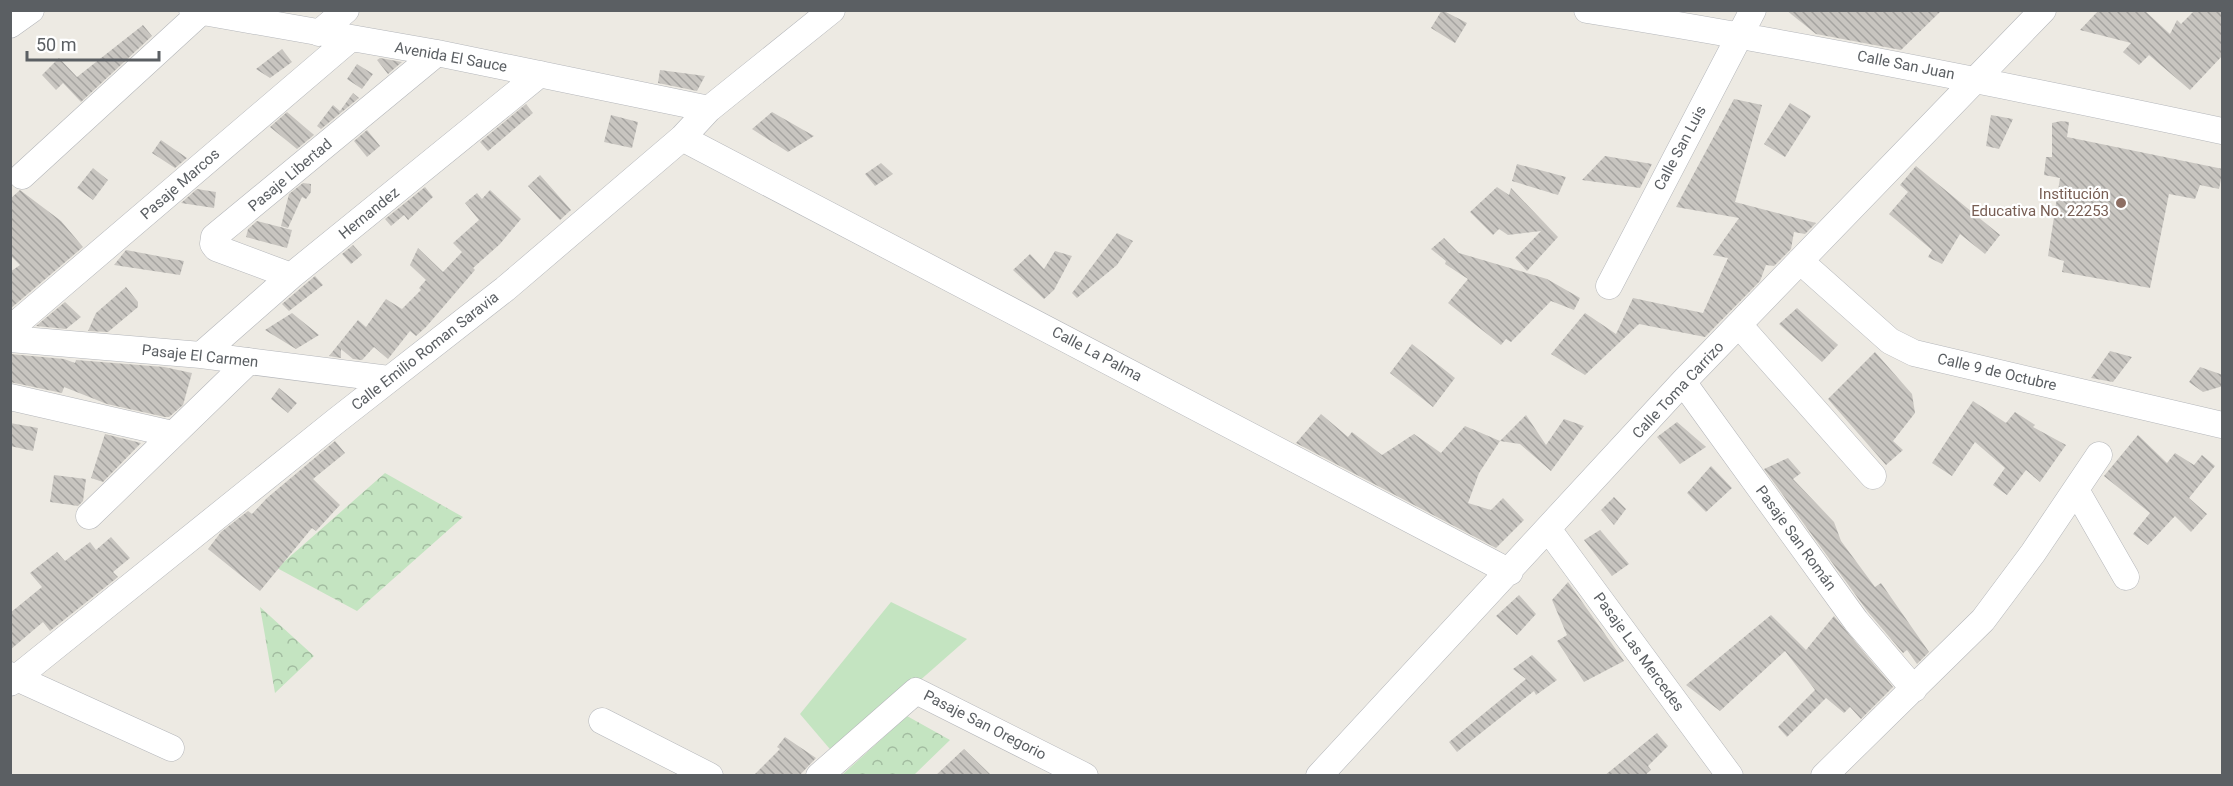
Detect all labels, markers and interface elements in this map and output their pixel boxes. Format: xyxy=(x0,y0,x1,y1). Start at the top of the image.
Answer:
scale bar xyxy=(27,24,159,62)
text: 50 m xyxy=(36,34,76,55)
street label: Avenida El Sauce xyxy=(393,38,509,76)
street label: Calle San Juan xyxy=(1856,47,1956,83)
street label: Calle San Luis xyxy=(1650,103,1710,193)
street label: Pasaje Libertad xyxy=(244,135,336,215)
street label: Pasaje Marcos xyxy=(137,145,223,223)
street label: Hernandez xyxy=(335,183,403,243)
place label: Institución Educativa No. 22253 xyxy=(1971,185,2109,220)
marker: Institución Educativa No. 22253 xyxy=(2114,196,2128,210)
street label: Calle Emilio Roman Saravia xyxy=(348,288,502,414)
street label: Calle La Palma xyxy=(1049,323,1145,385)
street label: Calle Toma Carrizo xyxy=(1628,338,1728,442)
street label: Pasaje El Carmen xyxy=(141,341,259,371)
street label: Calle 9 de Octubre xyxy=(1936,350,2058,394)
street label: Pasaje San Román xyxy=(1752,482,1840,594)
street label: Pasaje Las Mercedes xyxy=(1590,589,1688,715)
street label: Pasaje San Oregorio xyxy=(921,686,1049,764)

